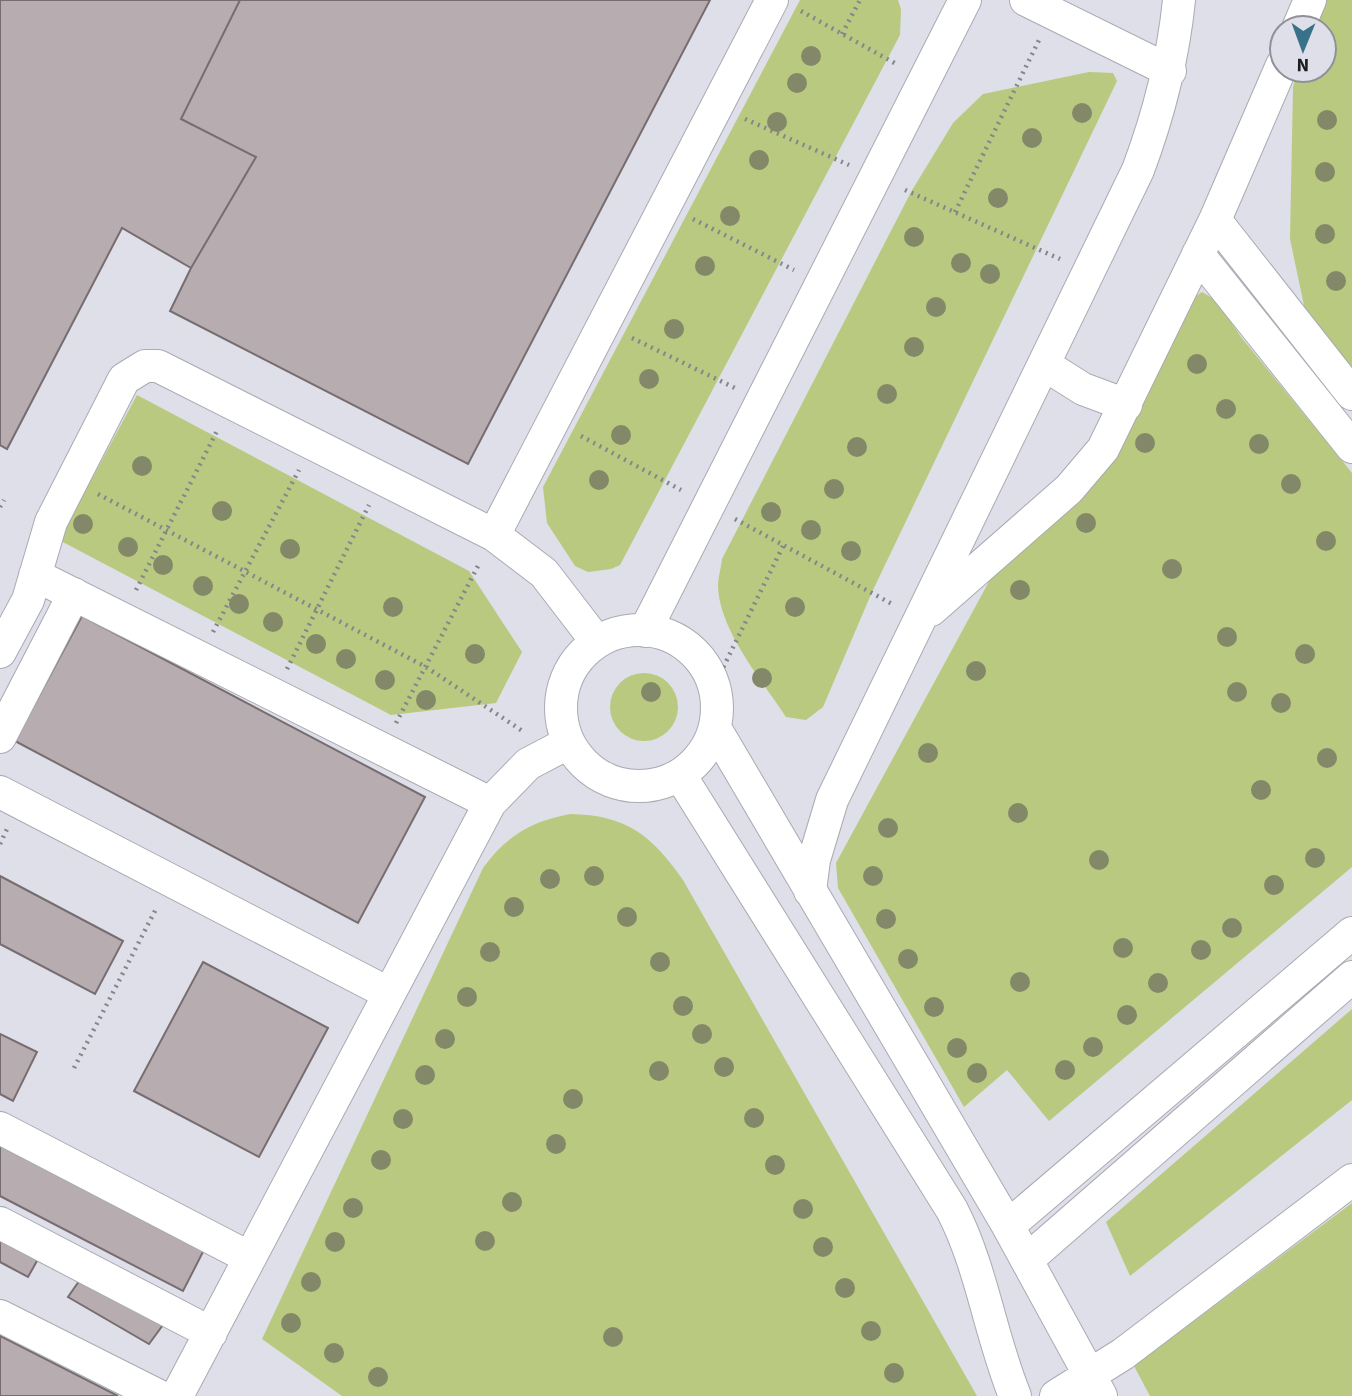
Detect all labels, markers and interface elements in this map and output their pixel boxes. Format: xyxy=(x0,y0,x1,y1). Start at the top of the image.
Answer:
north arrow xyxy=(1268,14,1338,84)
text: N xyxy=(1296,51,1309,78)

